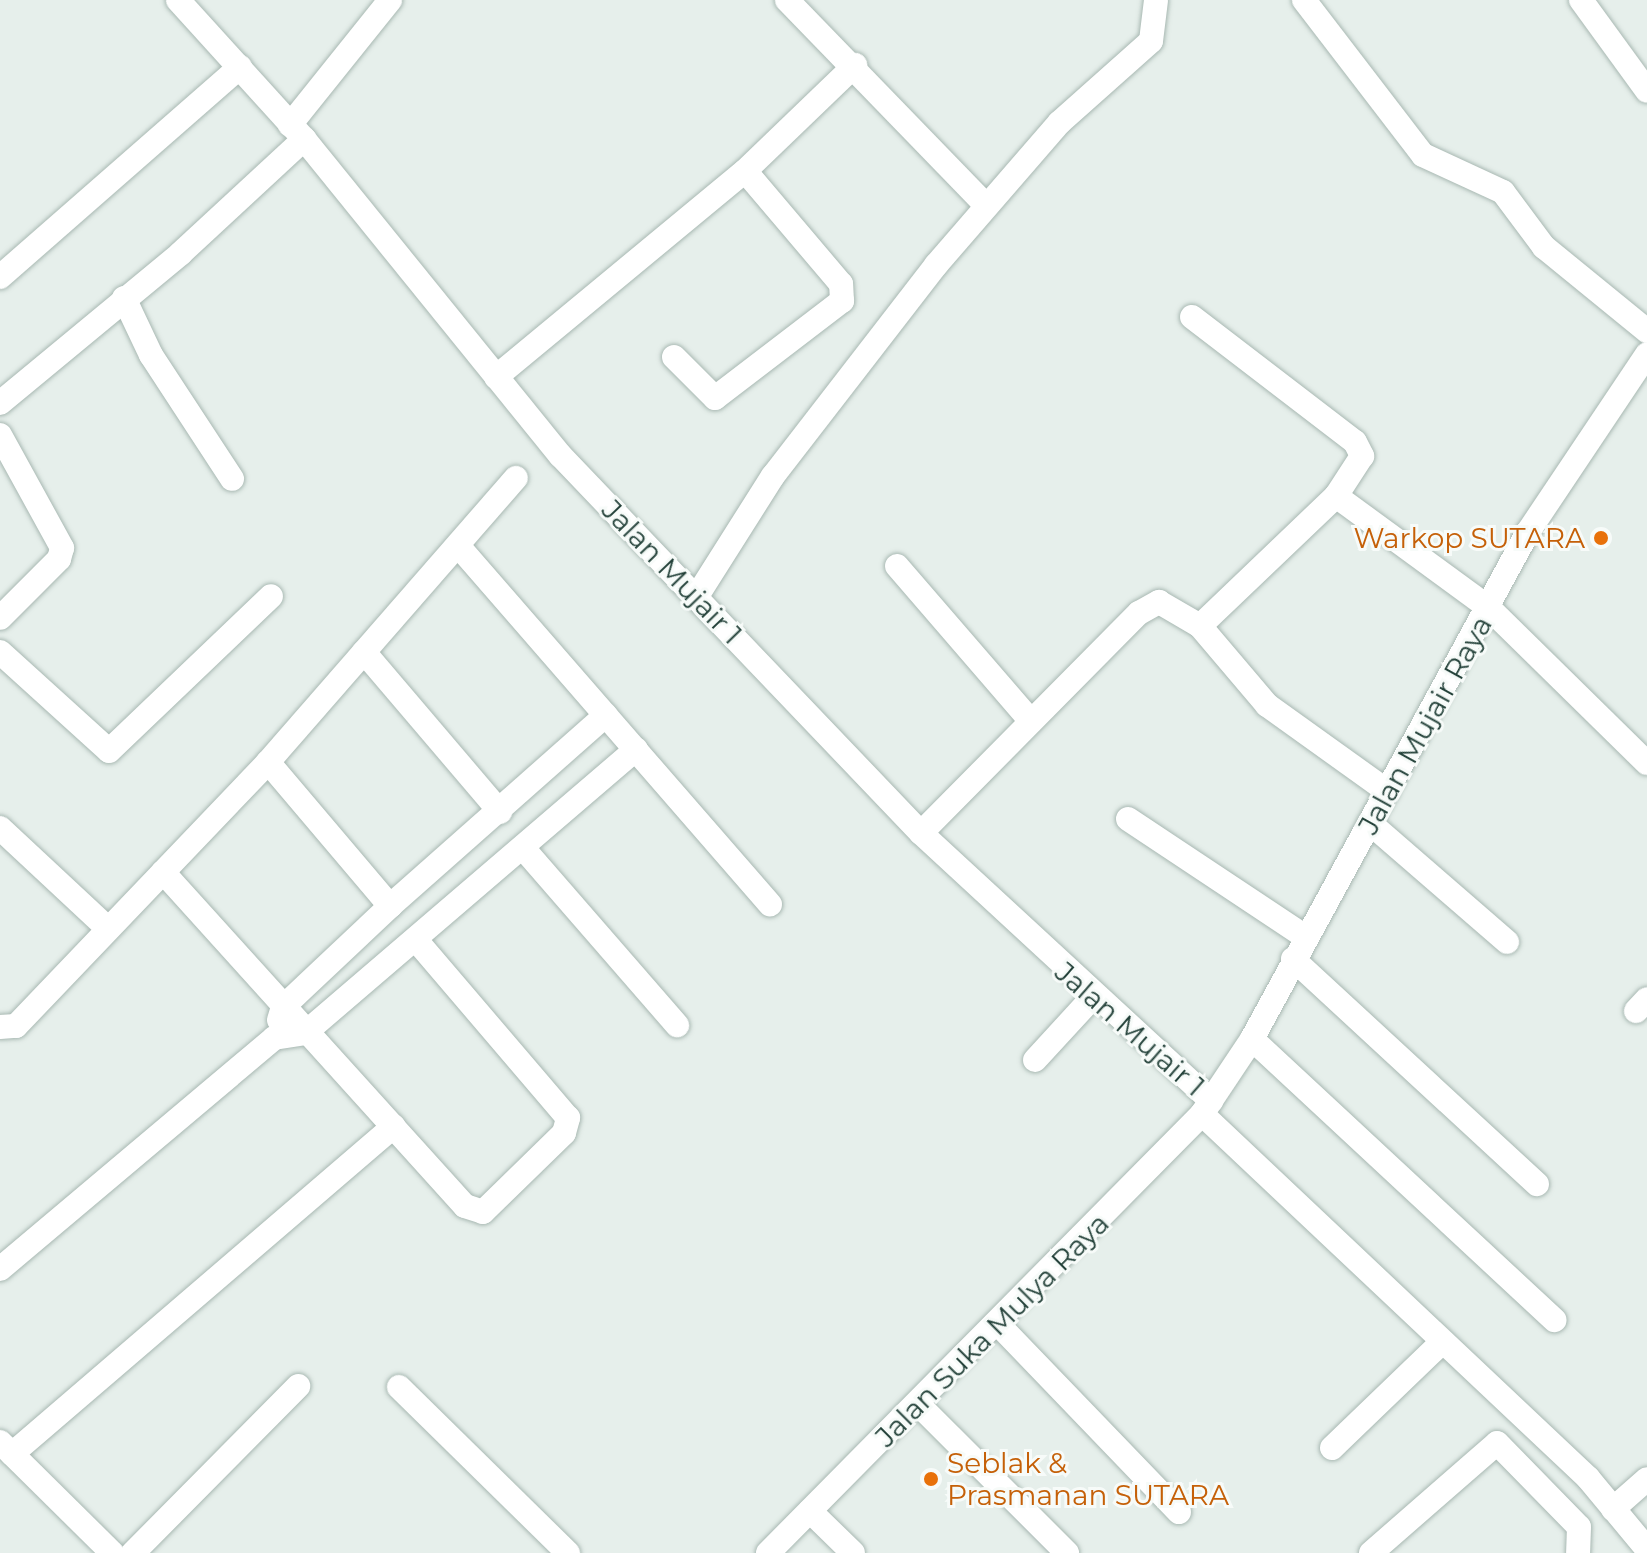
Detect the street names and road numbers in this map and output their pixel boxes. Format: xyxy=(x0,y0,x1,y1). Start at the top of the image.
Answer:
street label: Jalan Mujair 1 xyxy=(595,493,749,651)
street label: Jalan Mujair Raya xyxy=(1351,610,1499,840)
street label: Jalan Mujair 1 xyxy=(1048,955,1212,1103)
street label: Jalan Suka Mulya Raya xyxy=(868,1206,1116,1454)

